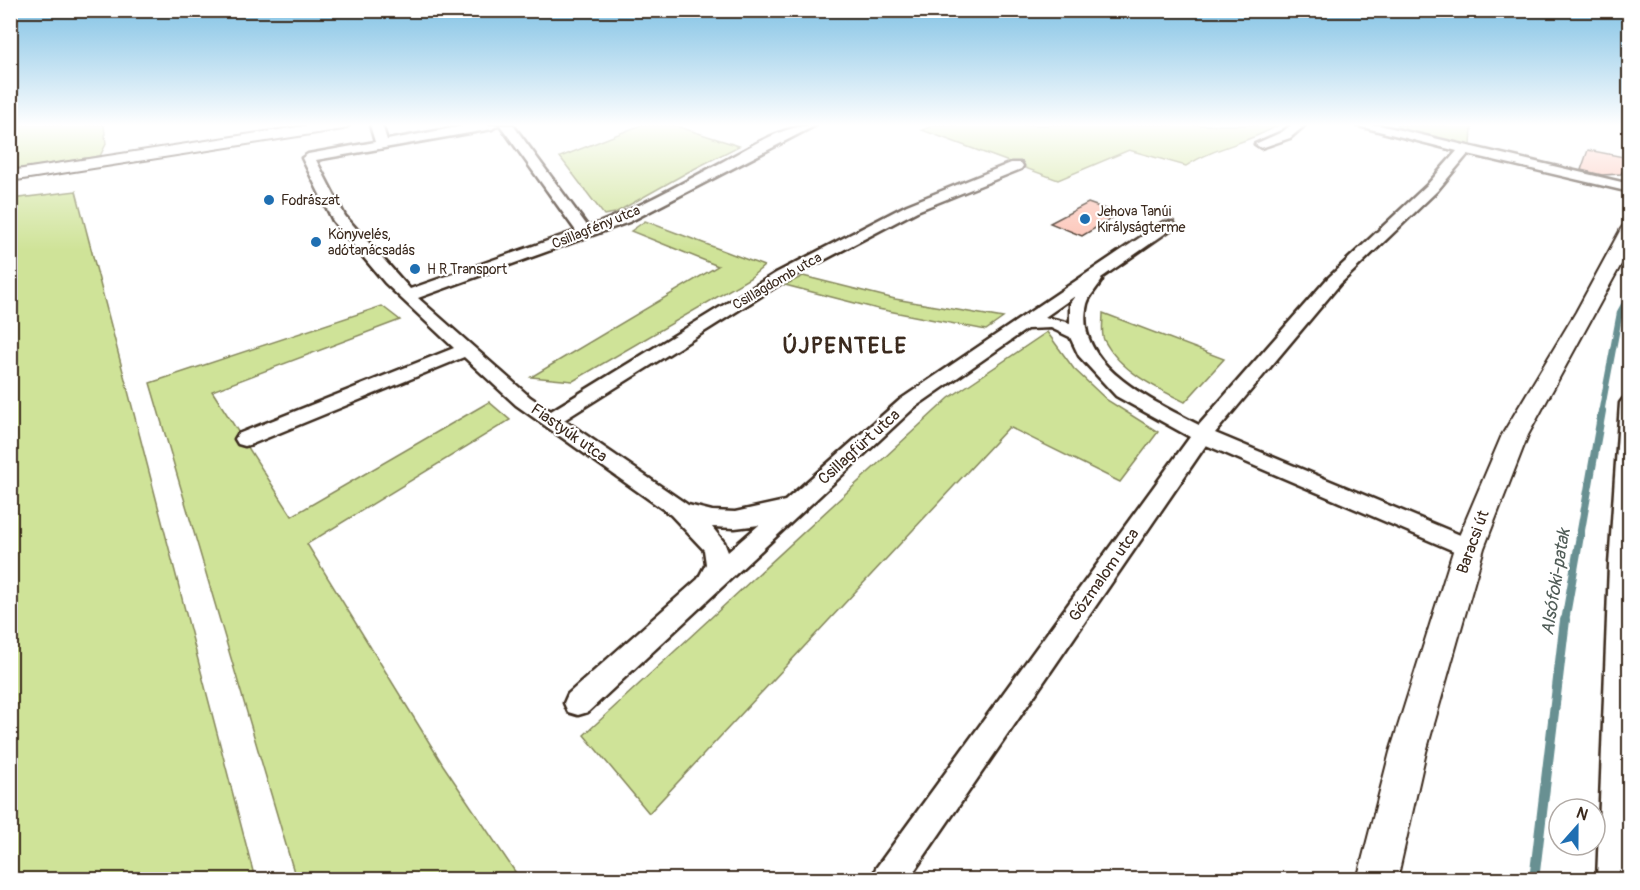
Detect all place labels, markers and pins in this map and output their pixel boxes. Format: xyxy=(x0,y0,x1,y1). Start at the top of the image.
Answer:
place label: Fodrászat xyxy=(281,192,340,209)
marker: Fodrászat xyxy=(262,193,276,207)
place label: Jehova Tanúi Királyságterme xyxy=(1097,203,1186,236)
marker: Jehova Tanúi Királyságterme xyxy=(1078,212,1092,226)
place label: Könyvelés, adótanácsadás xyxy=(328,226,415,259)
marker: Könyvelés, adótanácsadás xyxy=(309,235,323,249)
place label: H R Transport xyxy=(427,261,508,278)
marker: H R Transport xyxy=(408,262,422,276)

